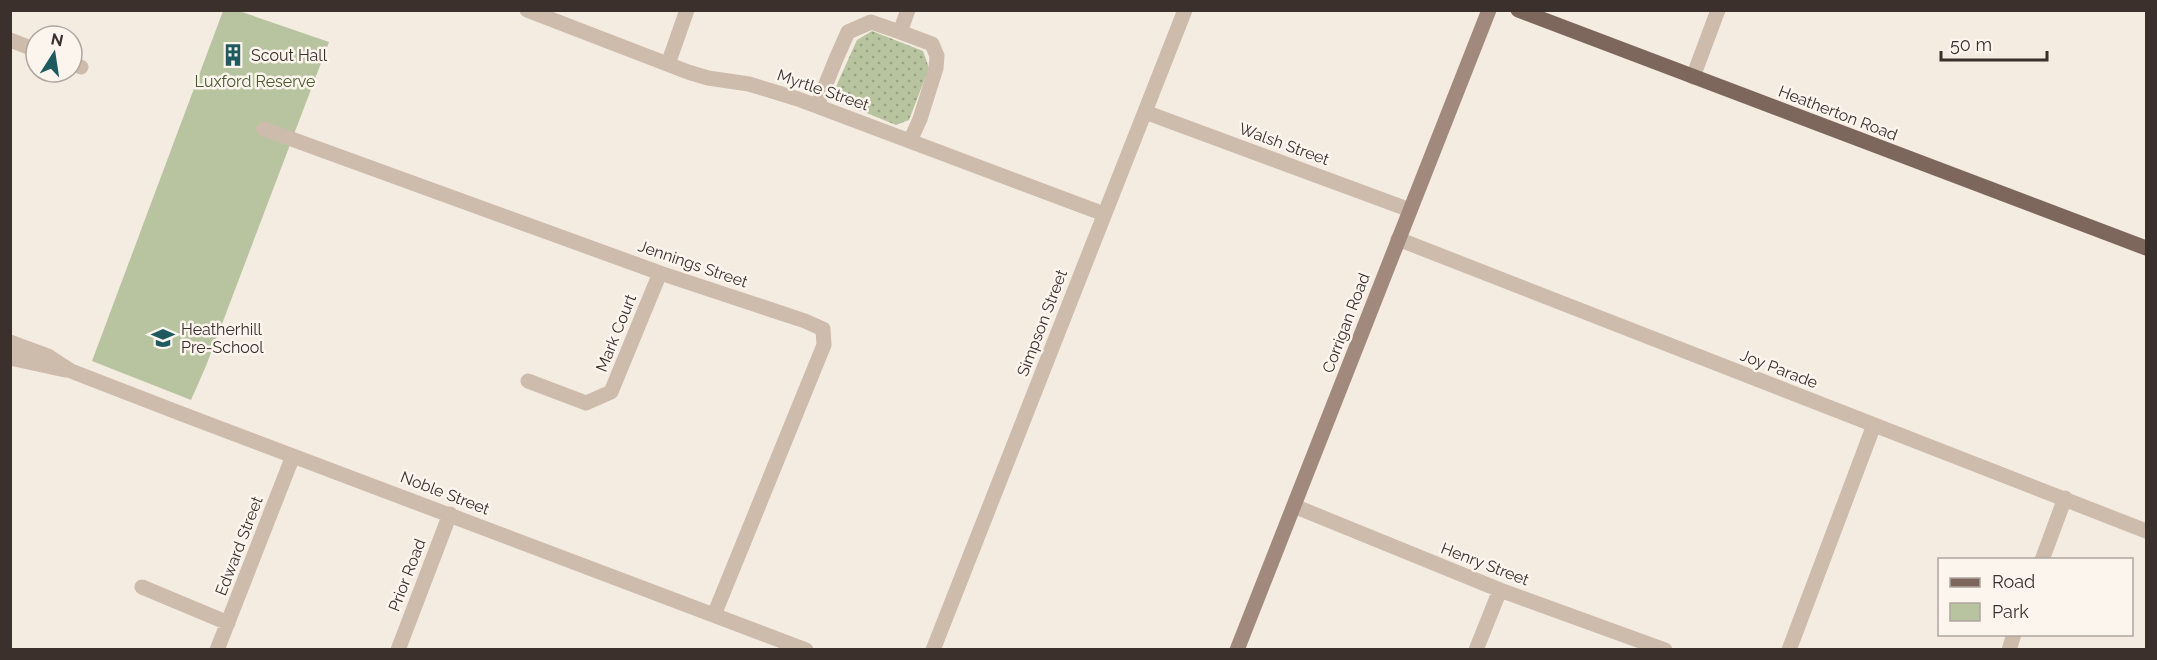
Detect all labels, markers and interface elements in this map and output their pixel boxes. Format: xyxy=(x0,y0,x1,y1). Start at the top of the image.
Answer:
north arrow xyxy=(24,24,84,84)
scale bar xyxy=(1941,24,2048,62)
text: N xyxy=(49,29,65,50)
text: 50 m xyxy=(1950,34,1992,55)
building icon: Scout Hall xyxy=(220,42,246,68)
place label: Scout Hall xyxy=(251,46,328,65)
street label: Myrtle Street xyxy=(775,65,872,115)
park label: Luxford Reserve xyxy=(195,72,315,91)
street label: Heatherton Road xyxy=(1776,82,1900,144)
street label: Walsh Street xyxy=(1236,119,1332,169)
street label: Jennings Street xyxy=(636,236,751,292)
street label: Simpson Street xyxy=(1013,266,1071,379)
street label: Corrigan Road xyxy=(1318,270,1374,376)
street label: Mark Court xyxy=(592,291,640,374)
place label: Heatherhill Pre-School xyxy=(181,320,264,357)
school or university icon: Heatherhill Pre-School xyxy=(150,325,176,351)
street label: Joy Parade xyxy=(1738,346,1820,392)
street label: Noble Street xyxy=(398,467,493,519)
street label: Edward Street xyxy=(211,493,267,598)
street label: Prior Road xyxy=(384,536,430,614)
street label: Henry Street xyxy=(1438,539,1532,590)
legend xyxy=(1938,558,2133,636)
text: Road xyxy=(1992,571,2035,592)
text: Park xyxy=(1992,601,2029,622)

